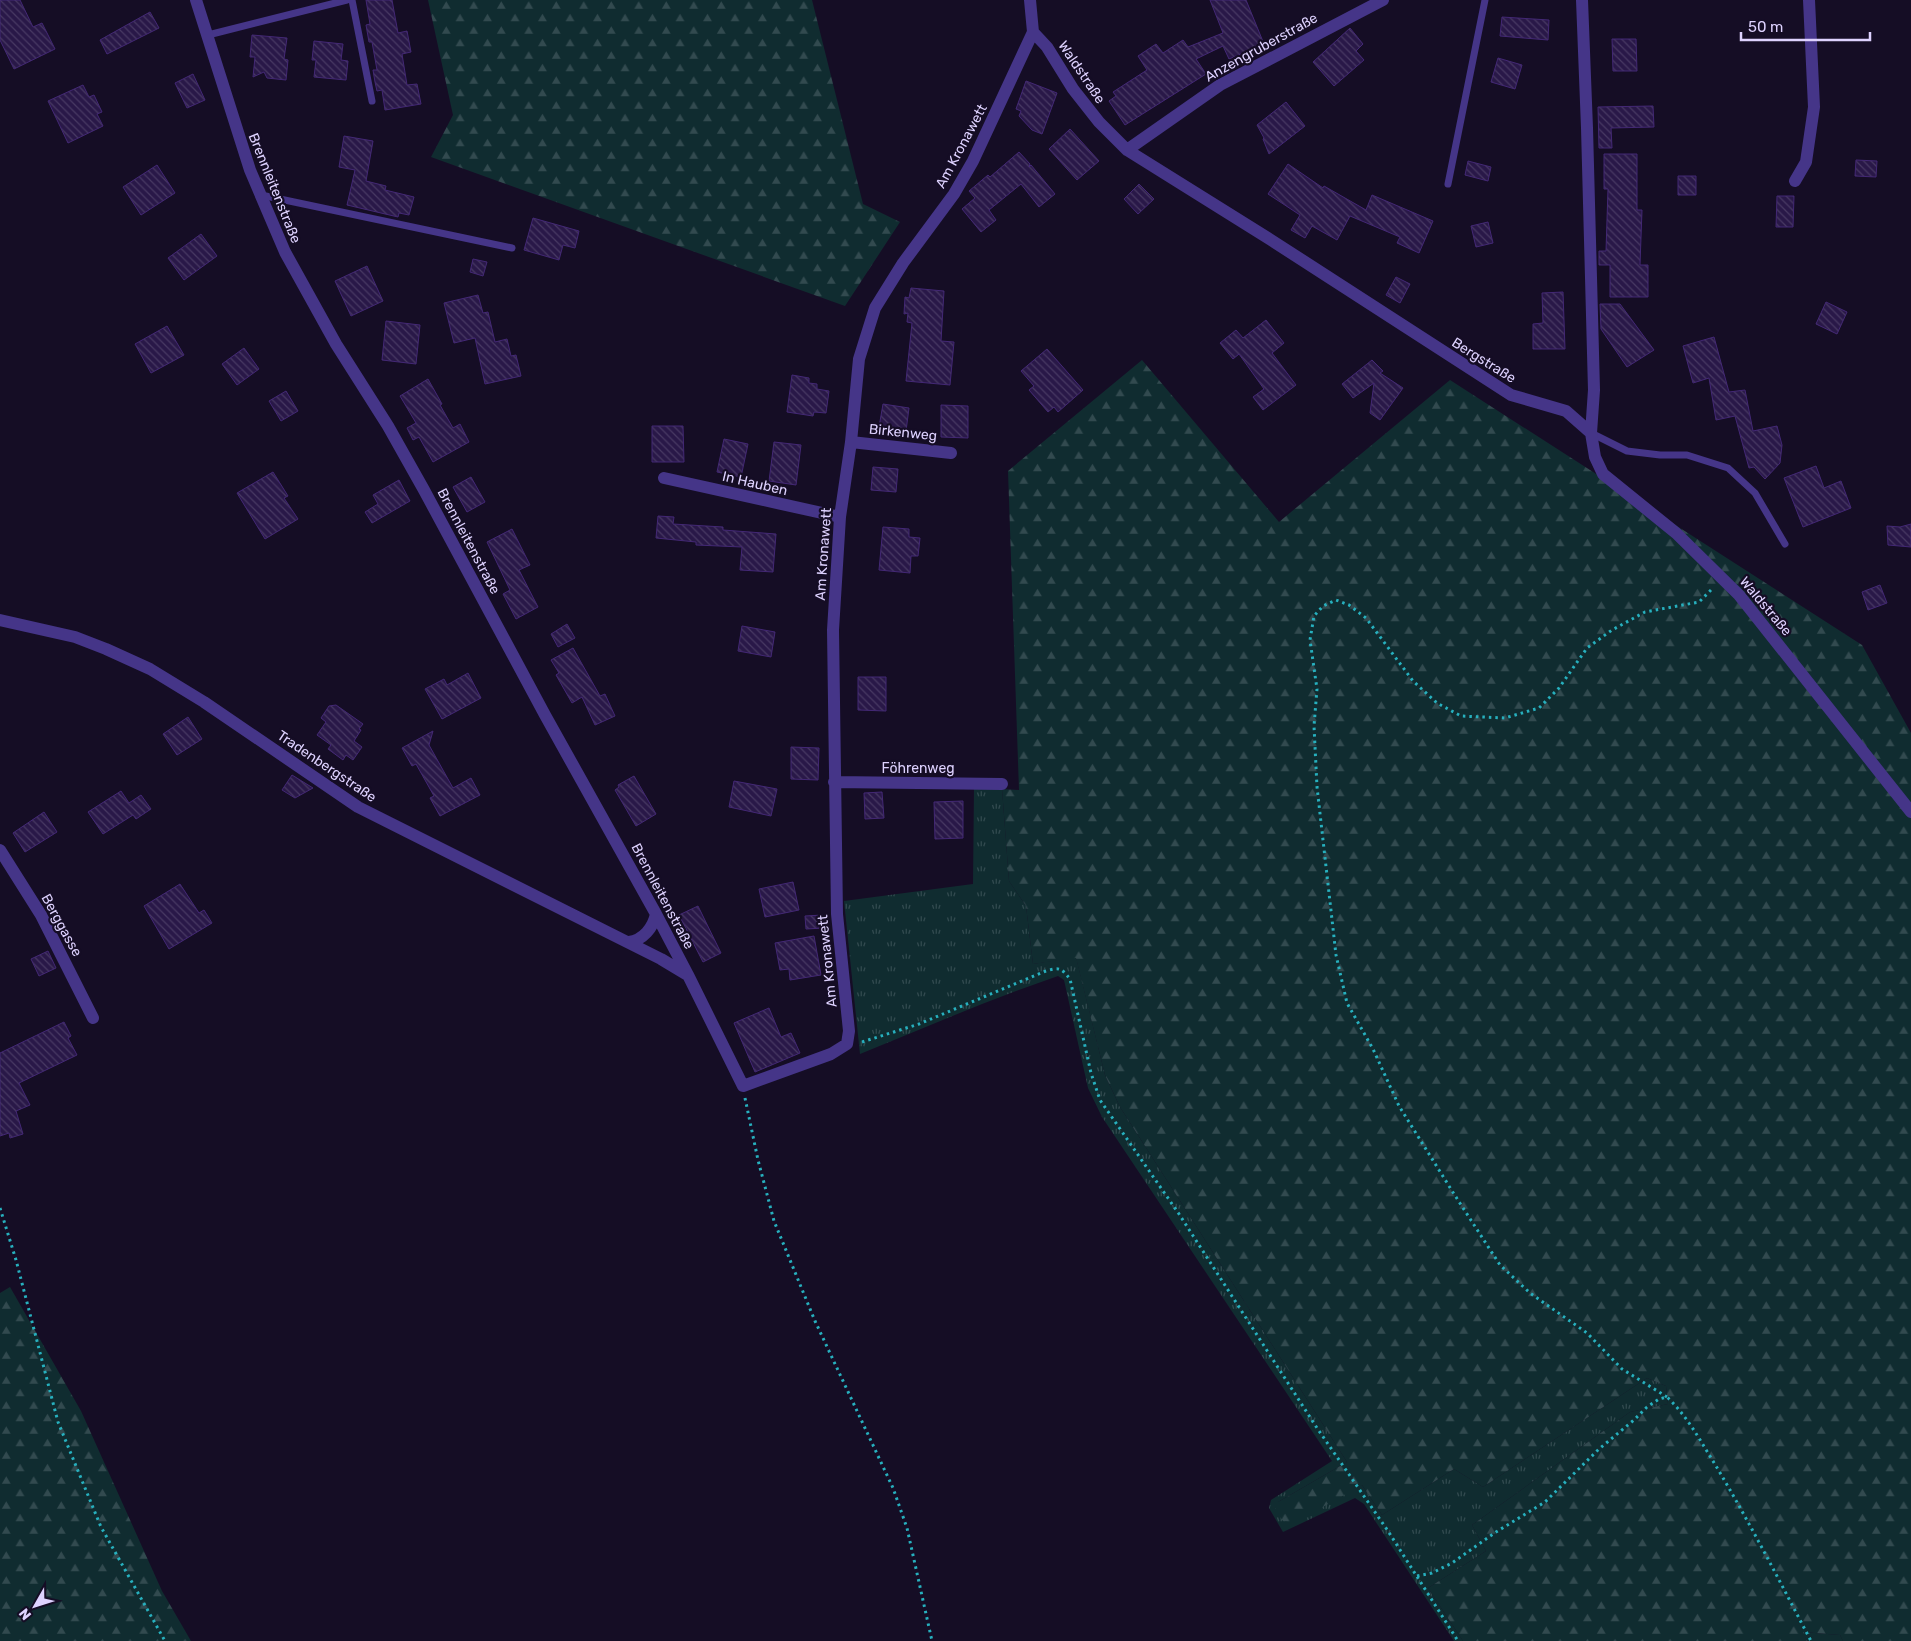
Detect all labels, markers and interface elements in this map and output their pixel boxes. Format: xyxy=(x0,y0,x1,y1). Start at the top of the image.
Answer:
street label: Anzengruberstraße xyxy=(1202,9,1321,86)
scale bar xyxy=(1741,10,1870,42)
text: 50 m xyxy=(1748,18,1783,36)
street label: Waldstraße xyxy=(1054,38,1109,107)
street label: Am Kronawett xyxy=(932,101,991,191)
street label: Brennleitenstraße xyxy=(245,131,304,246)
street label: Bergstraße xyxy=(1449,334,1519,387)
street label: Birkenweg xyxy=(868,420,938,445)
street label: In Hauben xyxy=(721,468,789,499)
street label: Brennleitenstraße xyxy=(433,485,504,597)
street label: Am Kronawett xyxy=(812,507,835,601)
street label: Waldstraße xyxy=(1736,573,1795,639)
street label: Tradenbergstraße xyxy=(274,727,380,806)
street label: Föhrenweg xyxy=(881,760,955,777)
street label: Brennleitenstraße xyxy=(627,840,698,952)
street label: Berggasse xyxy=(37,891,86,960)
street label: Am Kronawett xyxy=(814,913,841,1008)
north arrow xyxy=(10,1581,60,1631)
text: N xyxy=(16,1605,35,1623)

